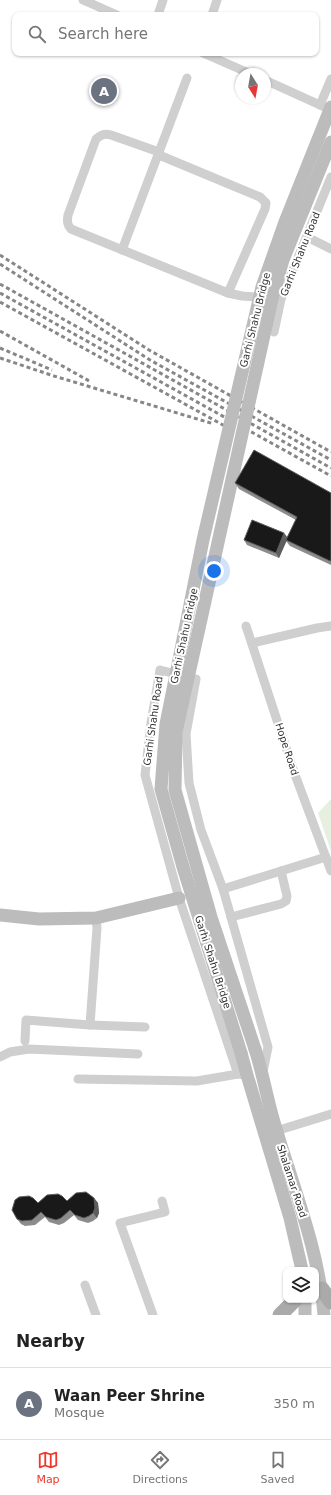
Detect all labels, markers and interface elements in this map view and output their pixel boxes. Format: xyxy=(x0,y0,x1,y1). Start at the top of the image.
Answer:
search box xyxy=(12,12,319,56)
icon: search xyxy=(26,23,48,45)
text: Search here xyxy=(58,25,148,43)
north arrow xyxy=(235,68,271,104)
pin: A xyxy=(91,76,117,106)
street label: Garhi Shahu Road xyxy=(278,210,322,298)
street label: Garhi Shahu Bridge xyxy=(238,271,272,369)
your location xyxy=(204,561,224,581)
street label: Garhi Shahu Bridge xyxy=(168,587,200,685)
street label: Garhi Shahu Road xyxy=(141,676,165,766)
street label: Hope Road xyxy=(273,721,301,777)
street label: Garhi Shahu Bridge xyxy=(193,914,233,1010)
street label: Shalamar Road xyxy=(275,1143,309,1219)
map controls xyxy=(283,1267,319,1303)
button: layers xyxy=(283,1267,319,1303)
text: Nearby xyxy=(16,1331,85,1351)
text: Waan Peer Shrine xyxy=(54,1387,205,1405)
text: A xyxy=(24,1396,34,1411)
text: 350 m xyxy=(273,1396,315,1411)
text: Mosque xyxy=(54,1405,104,1420)
tab: Map xyxy=(36,1449,60,1486)
tab: Directions xyxy=(132,1449,188,1486)
tab: Saved xyxy=(261,1449,295,1486)

